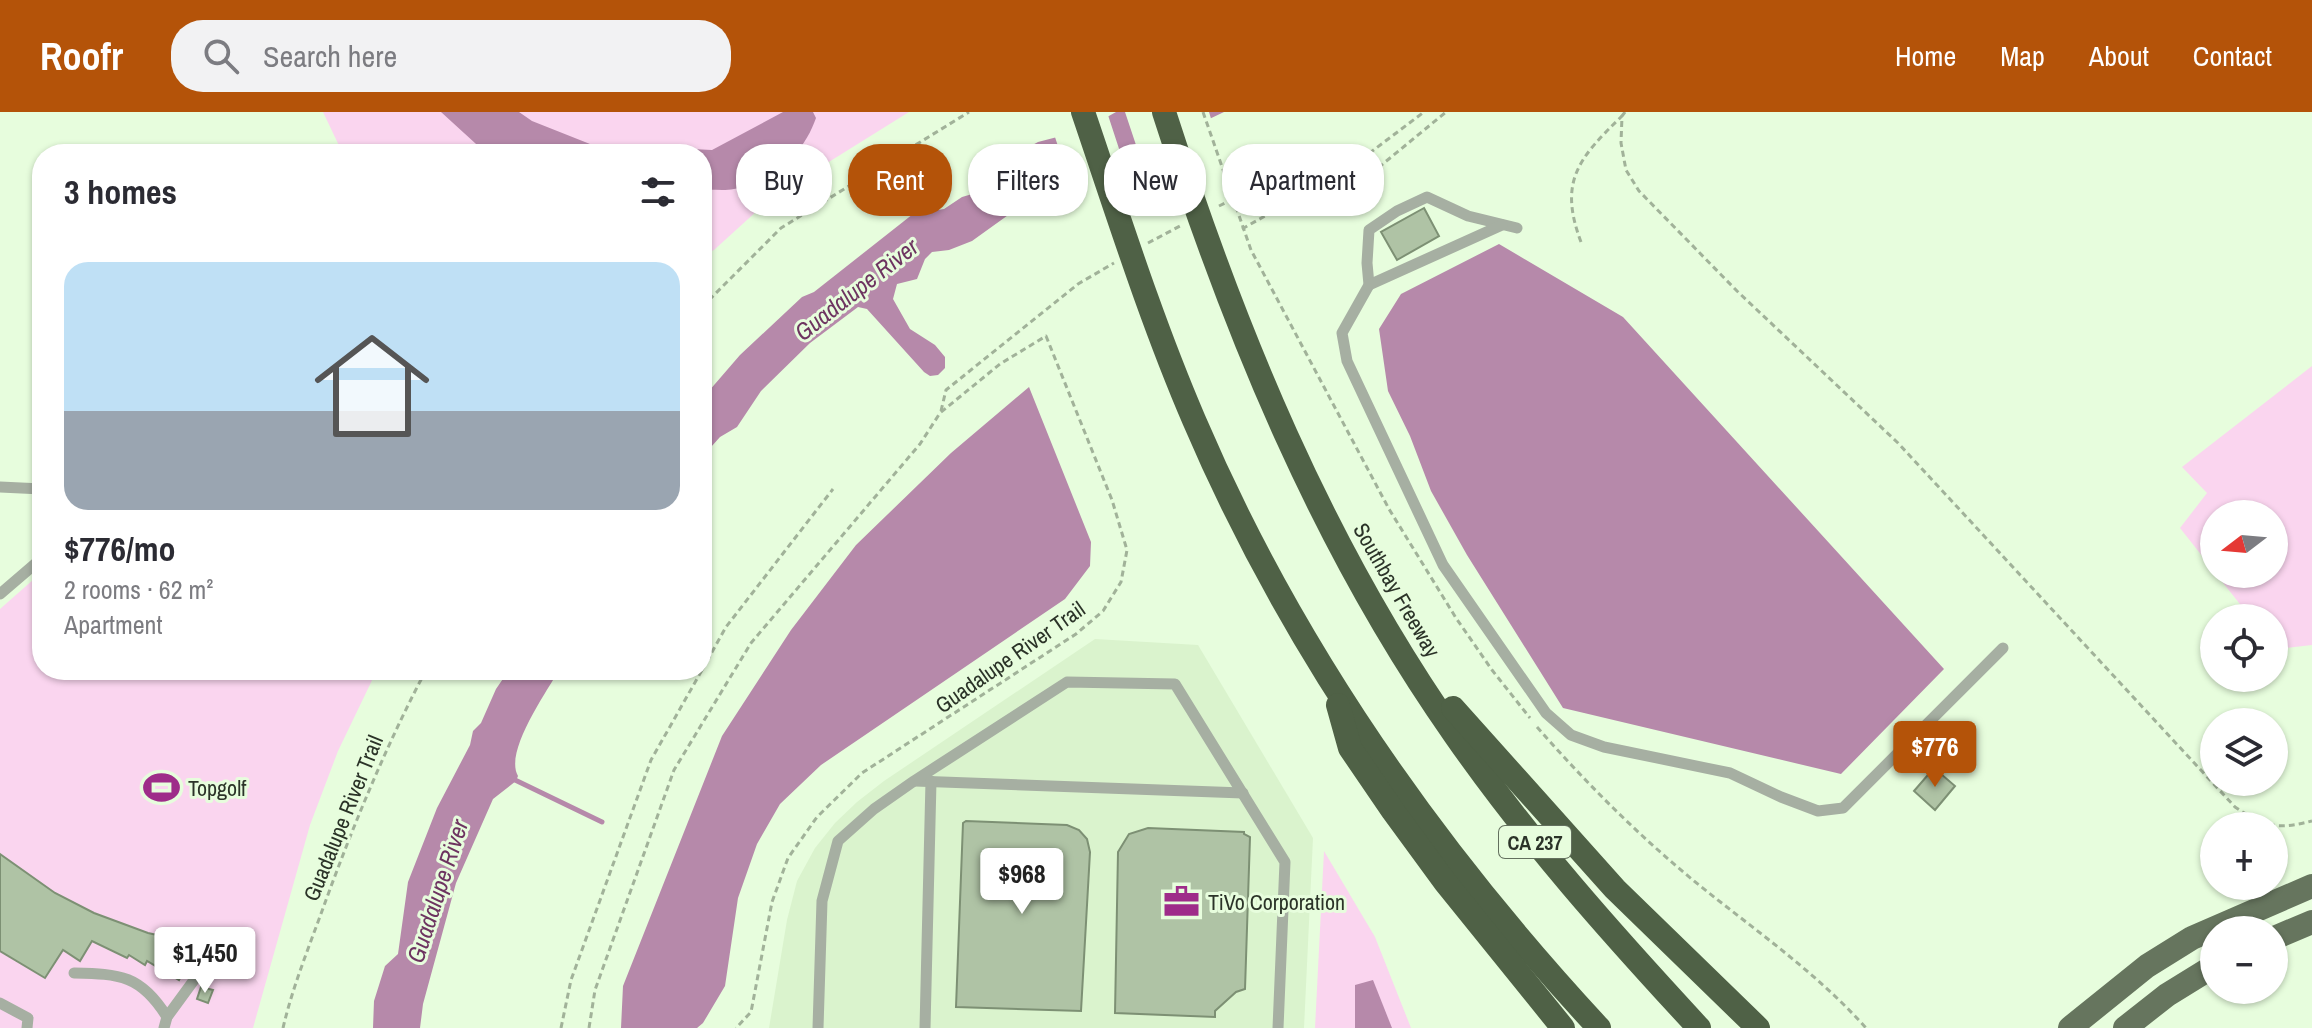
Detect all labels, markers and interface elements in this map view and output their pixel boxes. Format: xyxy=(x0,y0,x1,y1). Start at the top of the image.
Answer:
search box xyxy=(171,20,731,92)
text: Roofr xyxy=(40,31,123,82)
icon: search xyxy=(199,34,243,78)
text: Search here xyxy=(263,36,397,76)
text: Home xyxy=(1895,37,1956,75)
text: Map xyxy=(2000,37,2045,75)
text: About xyxy=(2089,37,2149,75)
text: Contact xyxy=(2193,37,2272,75)
chip: Buy xyxy=(736,144,832,216)
chip: Rent xyxy=(848,144,952,216)
chip: Filters xyxy=(968,144,1088,216)
chip: New xyxy=(1104,144,1206,216)
chip: Apartment xyxy=(1222,144,1384,216)
text: 3 homes xyxy=(64,169,177,215)
icon: filters xyxy=(636,170,680,214)
water label: Guadalupe River xyxy=(788,230,926,347)
icon: home xyxy=(300,314,444,458)
north arrow xyxy=(2200,500,2288,588)
map controls xyxy=(2200,500,2288,1004)
street label: Southbay Freeway xyxy=(1346,517,1448,663)
text: $776/mo xyxy=(64,526,176,572)
text: 2 rooms · 62 m² xyxy=(64,572,213,607)
street label: Guadalupe River Trail xyxy=(929,594,1091,720)
button: locate xyxy=(2200,604,2288,692)
text: Apartment xyxy=(64,607,162,642)
button: layers xyxy=(2200,708,2288,796)
pin: $776 xyxy=(1888,721,1982,789)
text: $776 xyxy=(1911,729,1959,764)
street label: Guadalupe River Trail xyxy=(296,731,390,905)
sports icon: Topgolf xyxy=(143,769,181,807)
place label: Topgolf xyxy=(188,773,247,803)
button: + xyxy=(2200,812,2288,900)
water label: Guadalupe River xyxy=(399,814,476,967)
road number: CA 237 xyxy=(1499,826,1571,858)
pin: $968 xyxy=(975,848,1069,916)
text: $968 xyxy=(998,856,1046,891)
office icon: TiVo Corporation xyxy=(1163,883,1201,921)
place label: TiVo Corporation xyxy=(1208,887,1345,917)
button: − xyxy=(2200,916,2288,1004)
pin: $1,450 xyxy=(140,927,270,995)
text: $1,450 xyxy=(172,935,238,970)

